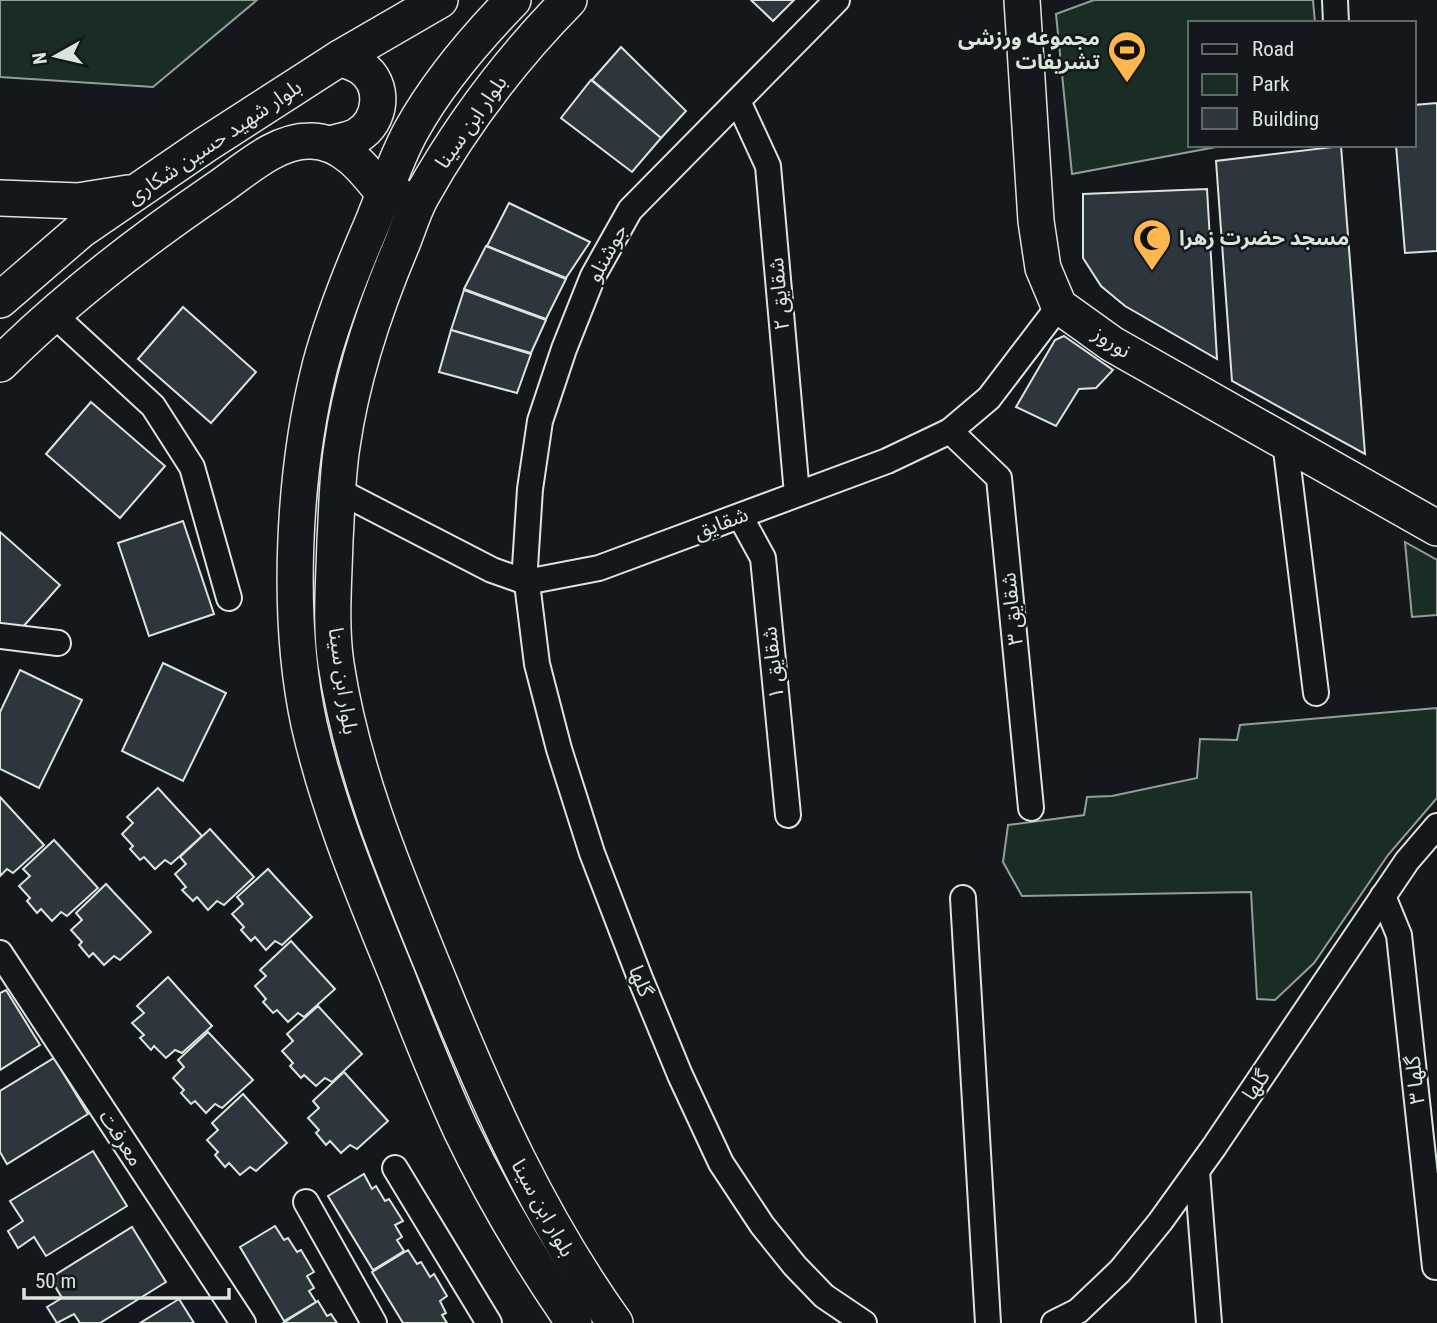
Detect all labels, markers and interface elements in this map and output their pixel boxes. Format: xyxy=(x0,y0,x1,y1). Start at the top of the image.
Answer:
north arrow xyxy=(21,21,91,91)
legend xyxy=(1188,21,1416,147)
place label: مجموعه ورزشی تشریفات xyxy=(958,26,1100,74)
sports icon: مجموعه ورزشی تشریفات xyxy=(1106,29,1148,84)
text: Road xyxy=(1252,37,1294,61)
text: N xyxy=(27,51,52,66)
street label: بلوار ابن سینا xyxy=(430,71,512,173)
text: Park xyxy=(1252,72,1290,96)
street label: بلوار شهید حسین شکاری xyxy=(122,75,306,209)
text: Building xyxy=(1252,107,1319,131)
mosque icon: مسجد حضرت زهرا xyxy=(1131,217,1173,272)
street label: جوشنلو xyxy=(582,220,632,286)
place label: مسجد حضرت زهرا xyxy=(1179,226,1349,250)
street label: شقایق ۲ xyxy=(764,256,795,331)
street label: نوروز xyxy=(1088,320,1135,363)
street label: شقایق xyxy=(690,502,752,545)
street label: شقایق ۳ xyxy=(996,571,1029,647)
street label: شقایق ۱ xyxy=(757,625,790,701)
street label: بلوار ابن سینا xyxy=(324,626,362,736)
street label: گلها xyxy=(624,962,658,1001)
street label: گلها ۳ xyxy=(1400,1054,1429,1105)
street label: گلها xyxy=(1237,1065,1275,1105)
street label: معرفت xyxy=(94,1105,148,1171)
street label: بلوار ابن سینا xyxy=(506,1155,580,1261)
scale bar xyxy=(24,1256,229,1300)
text: 50 m xyxy=(35,1269,76,1293)

